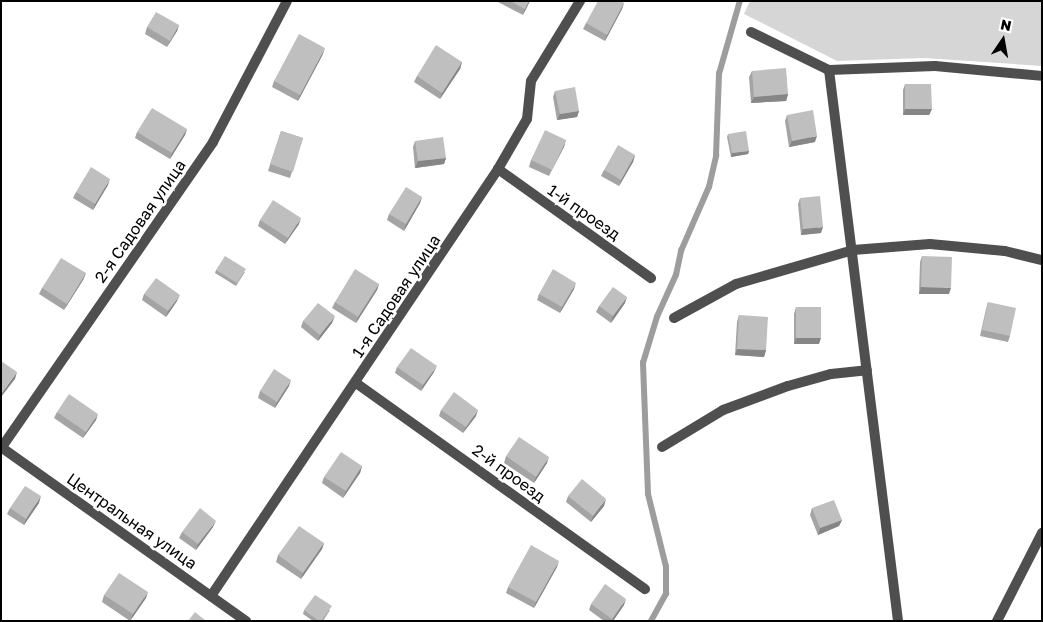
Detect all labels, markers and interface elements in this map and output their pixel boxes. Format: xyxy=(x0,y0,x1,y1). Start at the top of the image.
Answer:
north arrow xyxy=(978,15,1028,65)
text: N xyxy=(999,15,1013,34)
street label: 2-я Садовая улица xyxy=(90,156,190,286)
street label: 1-й проезд xyxy=(544,180,624,244)
street label: 1-я Садовая улица xyxy=(348,231,444,361)
street label: 2-й проезд xyxy=(469,440,549,506)
street label: Центральная улица xyxy=(63,469,201,573)

